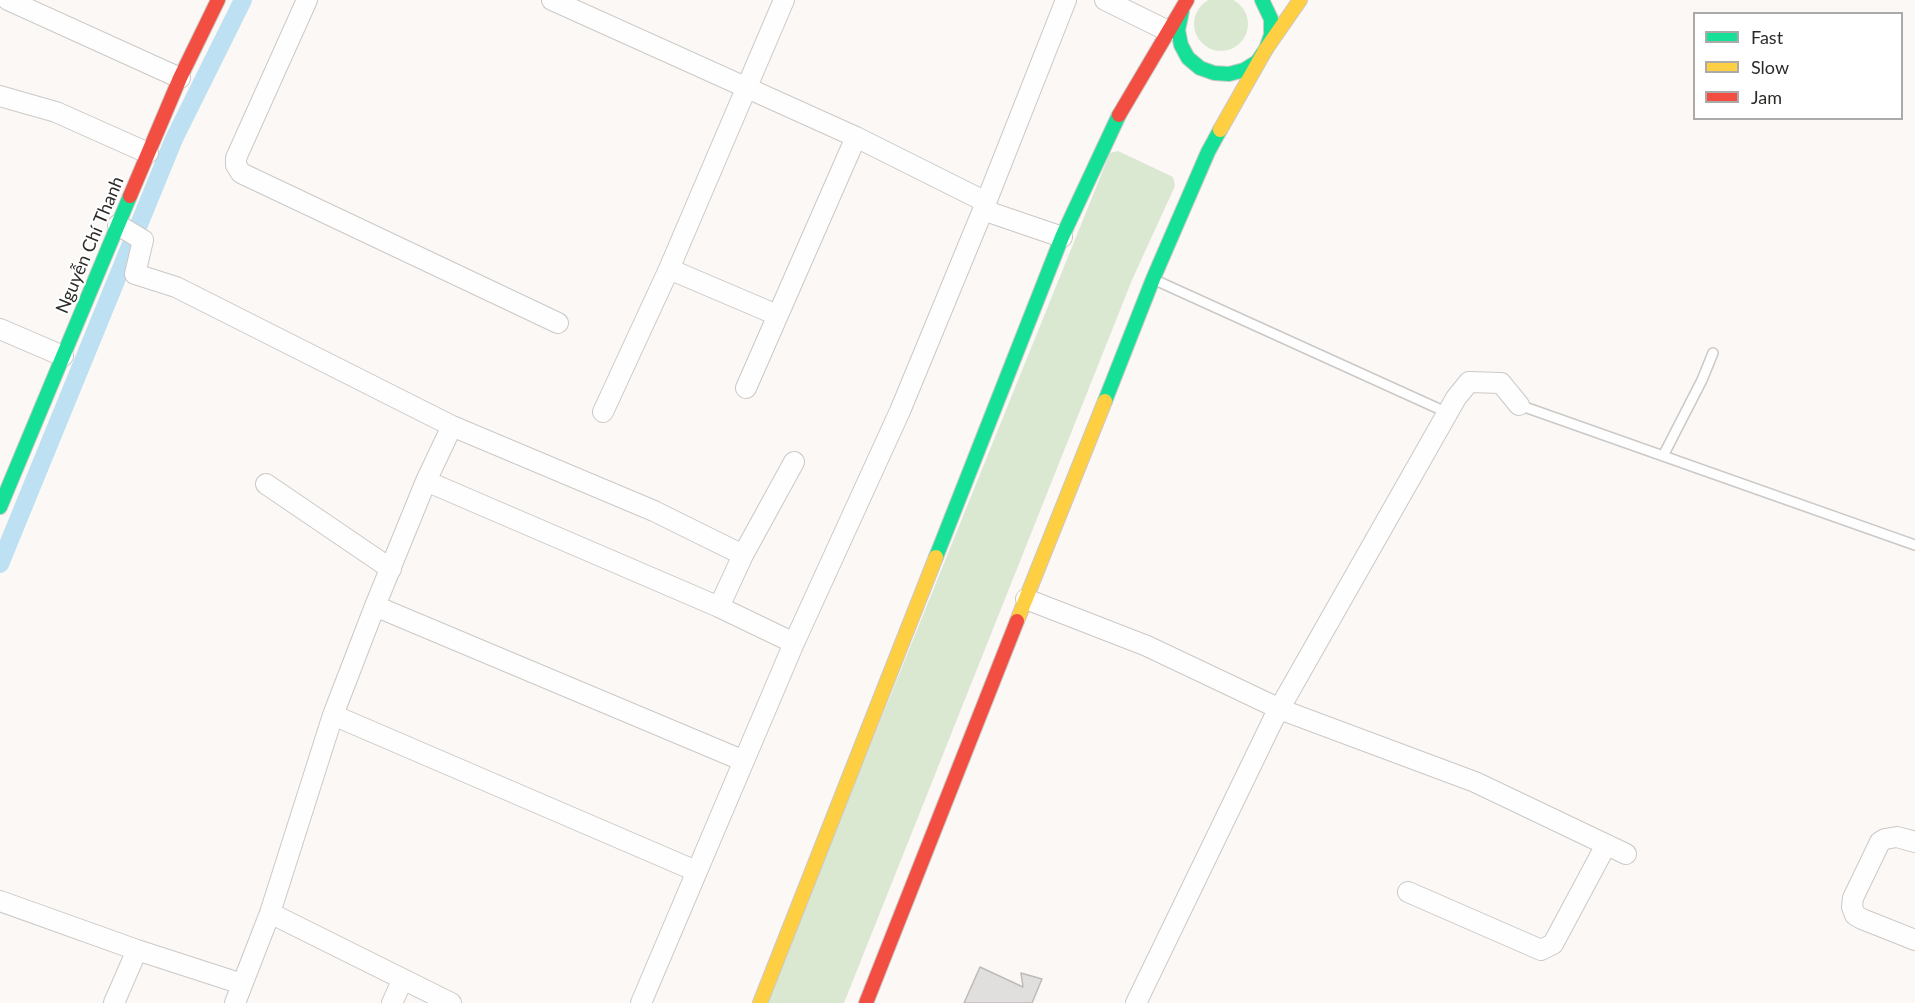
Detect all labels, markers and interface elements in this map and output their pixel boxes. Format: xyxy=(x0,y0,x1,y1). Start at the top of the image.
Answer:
legend xyxy=(1693,12,1903,120)
text: Fast xyxy=(1751,26,1783,48)
text: Slow xyxy=(1751,56,1789,78)
text: Jam xyxy=(1751,86,1782,108)
street label: Nguyễn Chí Thanh xyxy=(51,173,129,317)

